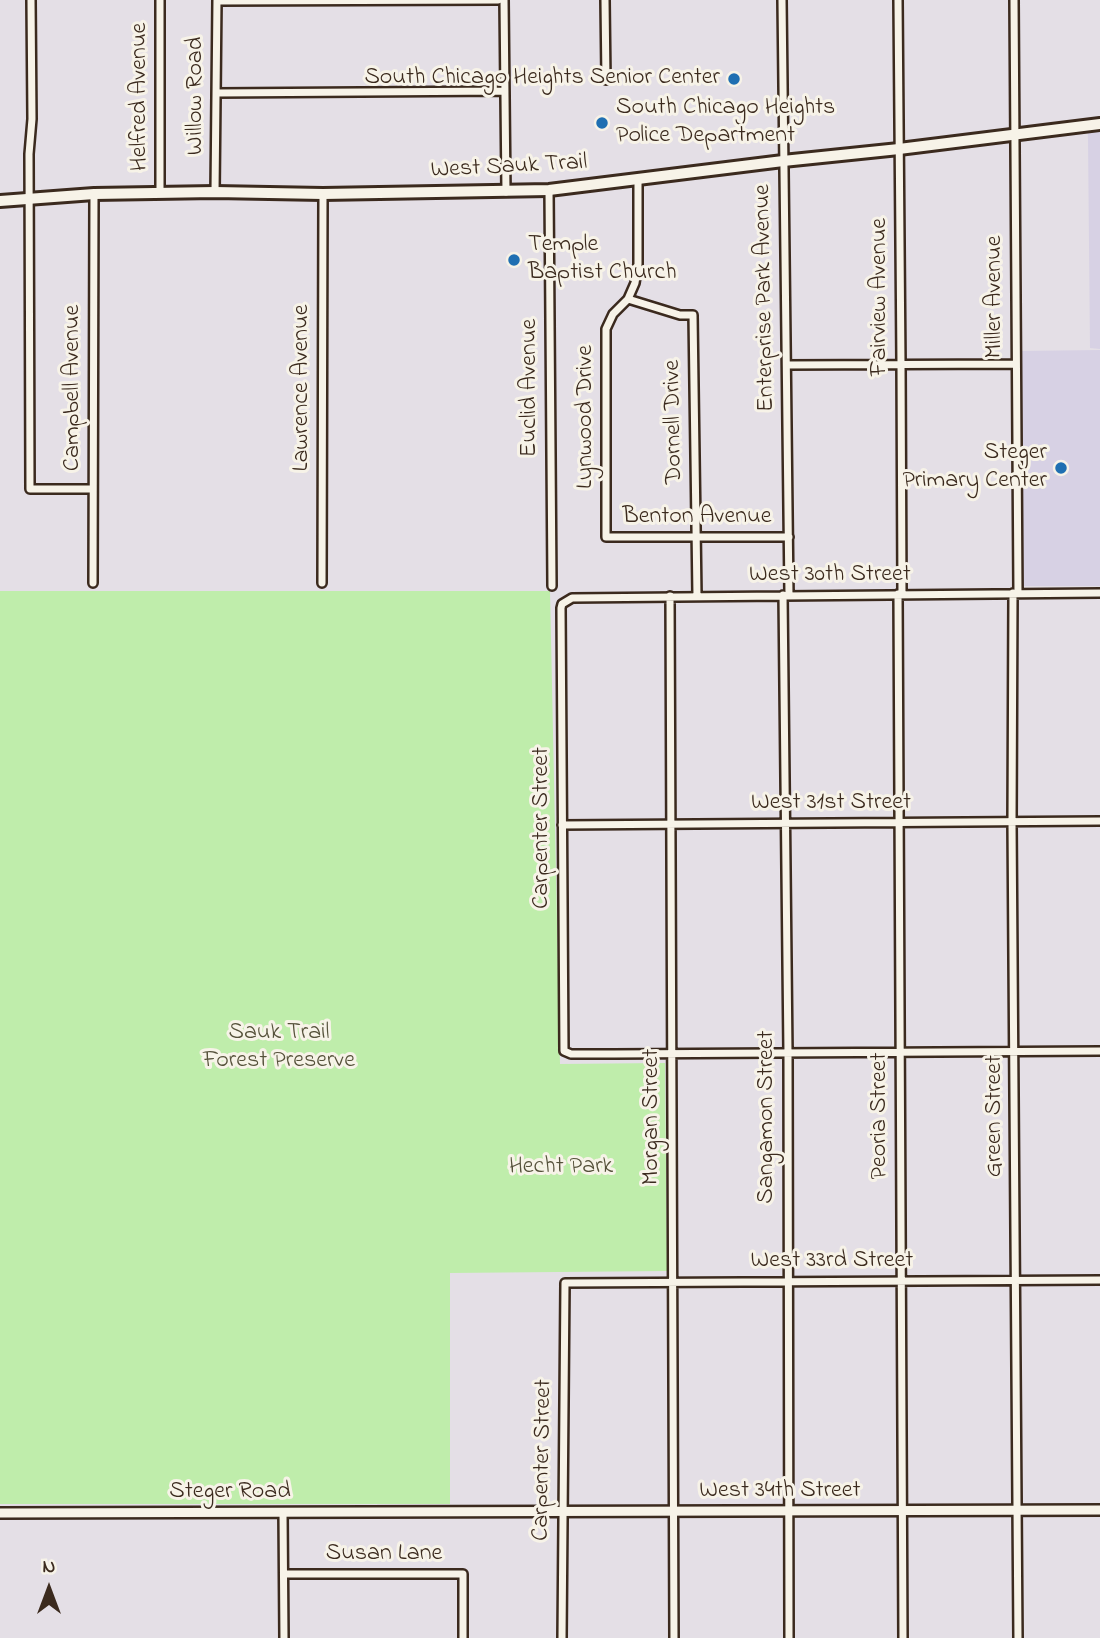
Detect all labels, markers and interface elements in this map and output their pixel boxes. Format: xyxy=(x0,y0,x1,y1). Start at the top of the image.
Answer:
street label: Helfred Avenue xyxy=(127,23,155,171)
street label: Willow Road xyxy=(183,37,211,155)
place label: South Chicago Heights Senior Center xyxy=(364,65,720,93)
marker: South Chicago Heights Senior Center xyxy=(726,71,742,87)
place label: South Chicago Heights Police Department xyxy=(616,95,835,151)
marker: South Chicago Heights Police Department xyxy=(594,115,610,131)
street label: West Sauk Trail xyxy=(430,150,588,186)
street label: Enterprise Park Avenue xyxy=(750,184,782,412)
street label: Fairview Avenue xyxy=(867,218,895,376)
place label: Temple Baptist Church xyxy=(528,232,677,288)
street label: Miller Avenue xyxy=(982,236,1010,358)
marker: Temple Baptist Church xyxy=(506,252,522,268)
street label: Campbell Avenue xyxy=(60,305,88,471)
street label: Lawrence Avenue xyxy=(289,305,317,471)
street label: Euclid Avenue xyxy=(517,319,545,457)
street label: Lynwood Drive xyxy=(573,345,601,489)
street label: Dornell Drive xyxy=(660,360,690,484)
place label: Steger Primary Center xyxy=(902,440,1047,496)
marker: Steger Primary Center xyxy=(1053,460,1069,476)
street label: Benton Avenue xyxy=(623,504,771,532)
street label: West 30th Street xyxy=(749,562,911,590)
street label: Carpenter Street xyxy=(529,747,557,909)
street label: West 31st Street xyxy=(751,790,911,818)
park label: Sauk Trail Forest Preserve xyxy=(203,1020,355,1076)
street label: Sangamon Street xyxy=(754,1030,782,1204)
street label: Morgan Street xyxy=(639,1049,667,1185)
street label: Peoria Street xyxy=(867,1053,895,1179)
street label: Green Street xyxy=(982,1055,1010,1177)
park label: Hecht Park xyxy=(509,1154,613,1182)
street label: West 33rd Street xyxy=(751,1248,913,1276)
street label: Carpenter Street xyxy=(528,1379,560,1541)
street label: West 34th Street xyxy=(699,1478,861,1506)
street label: Steger Road xyxy=(169,1479,291,1507)
street label: Susan Lane xyxy=(326,1541,442,1569)
north arrow xyxy=(14,1554,84,1624)
text: N xyxy=(43,1554,55,1581)

